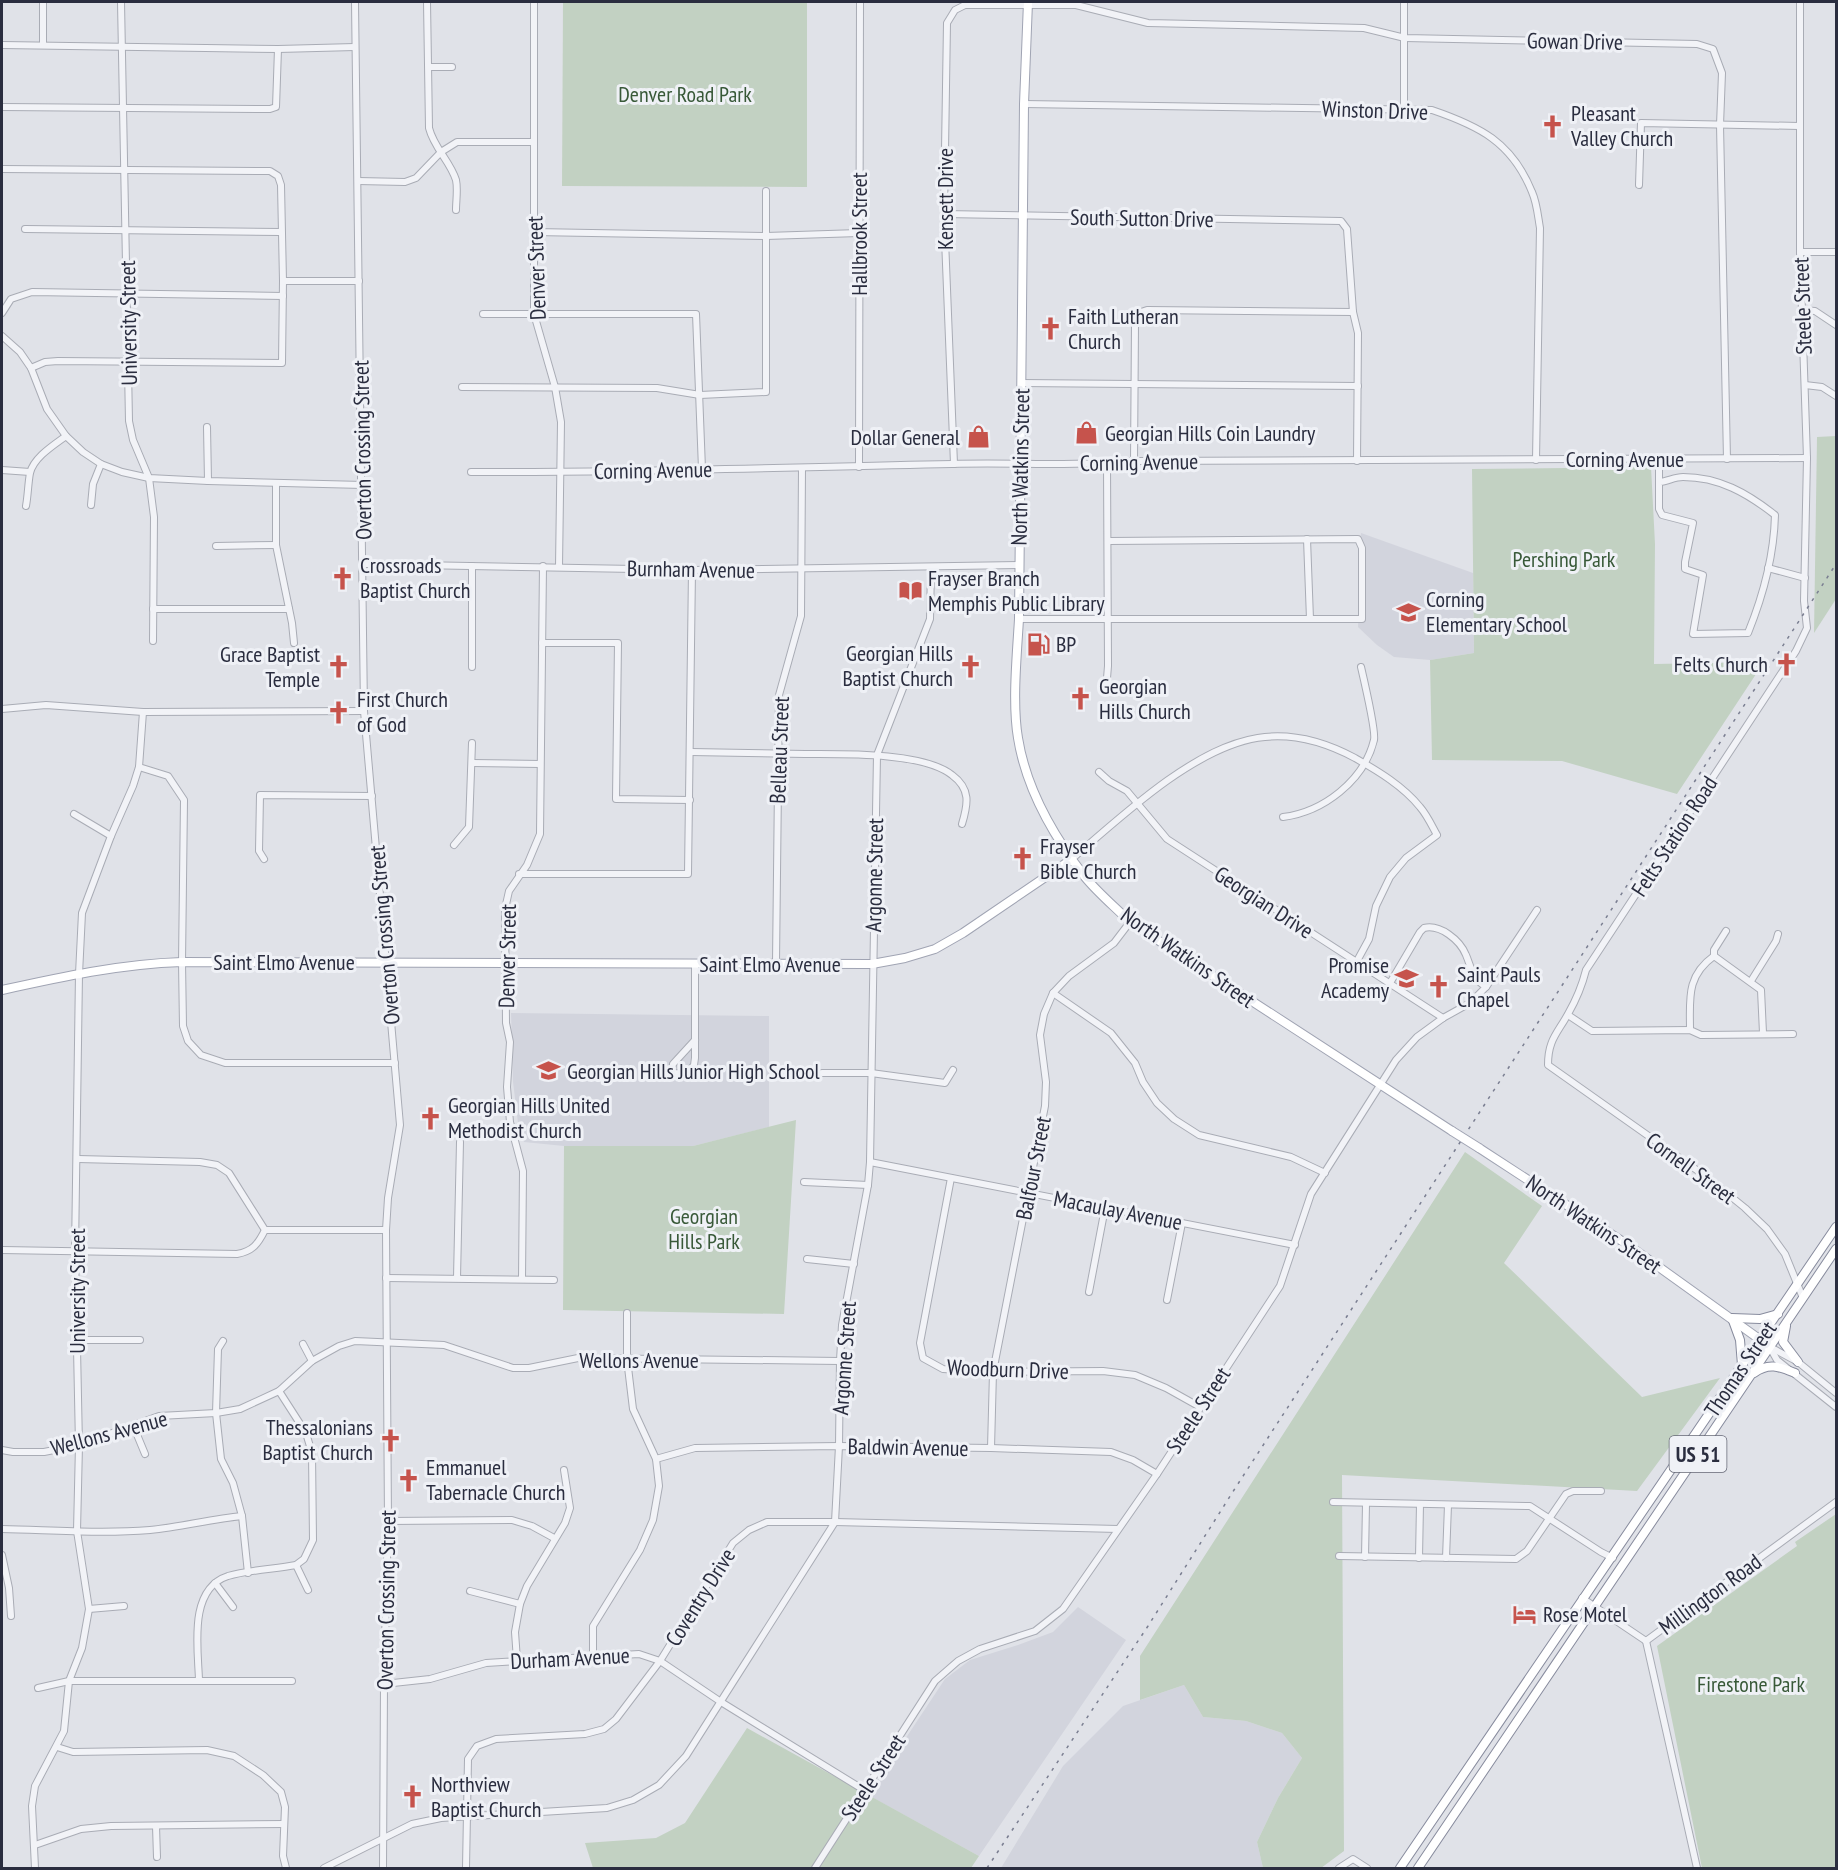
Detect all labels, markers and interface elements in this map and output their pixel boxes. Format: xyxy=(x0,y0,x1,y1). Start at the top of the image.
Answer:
street label: Gowan Drive xyxy=(1527,26,1623,56)
park label: Denver Road Park xyxy=(618,80,752,108)
street label: Winston Drive xyxy=(1321,94,1429,126)
place label: Pleasant Valley Church xyxy=(1570,99,1673,152)
church icon: Pleasant Valley Church xyxy=(1540,113,1566,139)
street label: Kensett Drive xyxy=(931,148,959,250)
street label: Hallbrook Street xyxy=(845,172,873,296)
street label: South Sutton Drive xyxy=(1070,203,1214,233)
street label: Denver Street xyxy=(520,215,552,321)
street label: Steele Street xyxy=(1786,257,1818,355)
street label: University Street xyxy=(113,260,143,386)
place label: Faith Lutheran Church xyxy=(1068,302,1179,355)
church icon: Faith Lutheran Church xyxy=(1037,316,1063,342)
street label: Overton Crossing Street xyxy=(346,360,378,540)
street label: North Watkins Street xyxy=(1005,388,1035,546)
place label: Georgian Hills Coin Laundry xyxy=(1105,419,1316,447)
shop icon: Georgian Hills Coin Laundry xyxy=(1074,420,1100,446)
place label: Dollar General xyxy=(851,423,961,451)
shop icon: Dollar General xyxy=(965,424,991,450)
street label: Corning Avenue xyxy=(1566,445,1684,473)
street label: Corning Avenue xyxy=(1080,447,1198,477)
street label: Corning Avenue xyxy=(594,455,712,485)
park label: Pershing Park xyxy=(1513,545,1616,573)
place label: Crossroads Baptist Church xyxy=(360,551,471,604)
street label: Burnham Avenue xyxy=(627,554,755,584)
place label: Frayser Branch Memphis Public Library xyxy=(928,564,1105,617)
church icon: Crossroads Baptist Church xyxy=(329,565,355,591)
library icon: Frayser Branch Memphis Public Library xyxy=(897,578,923,604)
place label: Corning Elementary School xyxy=(1426,585,1568,638)
school or university icon: Corning Elementary School xyxy=(1395,599,1421,625)
place label: BP xyxy=(1056,630,1076,658)
fuel station icon: BP xyxy=(1025,631,1051,657)
place label: Georgian Hills Baptist Church xyxy=(842,639,953,692)
place label: Grace Baptist Temple xyxy=(220,640,320,693)
place label: Felts Church xyxy=(1674,650,1768,678)
church icon: Felts Church xyxy=(1773,651,1799,677)
church icon: Georgian Hills Baptist Church xyxy=(958,653,984,679)
church icon: Grace Baptist Temple xyxy=(325,654,351,680)
place label: Georgian Hills Church xyxy=(1099,672,1191,725)
place label: First Church of God xyxy=(357,685,448,738)
church icon: Georgian Hills Church xyxy=(1068,686,1094,712)
street label: Belleau Street xyxy=(763,696,795,804)
church icon: First Church of God xyxy=(326,699,352,725)
street label: Felts Station Road xyxy=(1625,771,1723,901)
street label: Argonne Street xyxy=(859,818,889,932)
place label: Frayser Bible Church xyxy=(1040,832,1136,885)
street label: Overton Crossing Street xyxy=(362,844,406,1026)
church icon: Frayser Bible Church xyxy=(1009,846,1035,872)
street label: Georgian Drive xyxy=(1209,860,1319,944)
street label: North Watkins Street xyxy=(1115,900,1261,1014)
street label: Denver Street xyxy=(492,904,522,1008)
street label: Saint Elmo Avenue xyxy=(213,948,355,976)
street label: Saint Elmo Avenue xyxy=(699,950,841,978)
place label: Promise Academy xyxy=(1321,951,1390,1004)
place label: Saint Pauls Chapel xyxy=(1457,960,1541,1013)
school or university icon: Promise Academy xyxy=(1394,965,1420,991)
church icon: Saint Pauls Chapel xyxy=(1426,974,1452,1000)
place label: Georgian Hills Junior High School xyxy=(567,1057,820,1085)
school or university icon: Georgian Hills Junior High School xyxy=(536,1058,562,1084)
place label: Georgian Hills United Methodist Church xyxy=(448,1091,610,1144)
church icon: Georgian Hills United Methodist Church xyxy=(417,1105,443,1131)
street label: Balfour Street xyxy=(1009,1114,1057,1222)
street label: Cornell Street xyxy=(1641,1126,1741,1210)
street label: North Watkins Street xyxy=(1521,1168,1667,1280)
street label: Macaulay Avenue xyxy=(1051,1184,1185,1236)
park label: Georgian Hills Park xyxy=(668,1202,740,1255)
street label: University Street xyxy=(63,1228,91,1354)
street label: Argonne Street xyxy=(826,1300,862,1416)
street label: Thomas Street xyxy=(1698,1316,1782,1422)
street label: Wellons Avenue xyxy=(579,1346,699,1374)
street label: Woodburn Drive xyxy=(947,1353,1069,1385)
street label: Steele Street xyxy=(1160,1361,1236,1459)
street label: Wellons Avenue xyxy=(48,1404,170,1462)
place label: Thessalonians Baptist Church xyxy=(262,1413,373,1466)
church icon: Thessalonians Baptist Church xyxy=(378,1427,404,1453)
street label: Baldwin Avenue xyxy=(847,1432,969,1462)
road number: US 51 xyxy=(1670,1436,1726,1472)
place label: Emmanuel Tabernacle Church xyxy=(426,1453,565,1506)
church icon: Emmanuel Tabernacle Church xyxy=(395,1467,421,1493)
street label: Overton Crossing Street xyxy=(370,1510,402,1690)
street label: Coventry Drive xyxy=(659,1543,741,1651)
street label: Millington Road xyxy=(1653,1547,1767,1641)
place label: Rose Motel xyxy=(1543,1600,1628,1628)
hotel icon: Rose Motel xyxy=(1512,1601,1538,1627)
street label: Durham Avenue xyxy=(510,1641,630,1675)
park label: Firestone Park xyxy=(1697,1670,1805,1698)
street label: Steele Street xyxy=(835,1728,911,1826)
place label: Northview Baptist Church xyxy=(431,1770,542,1823)
church icon: Northview Baptist Church xyxy=(400,1784,426,1810)

